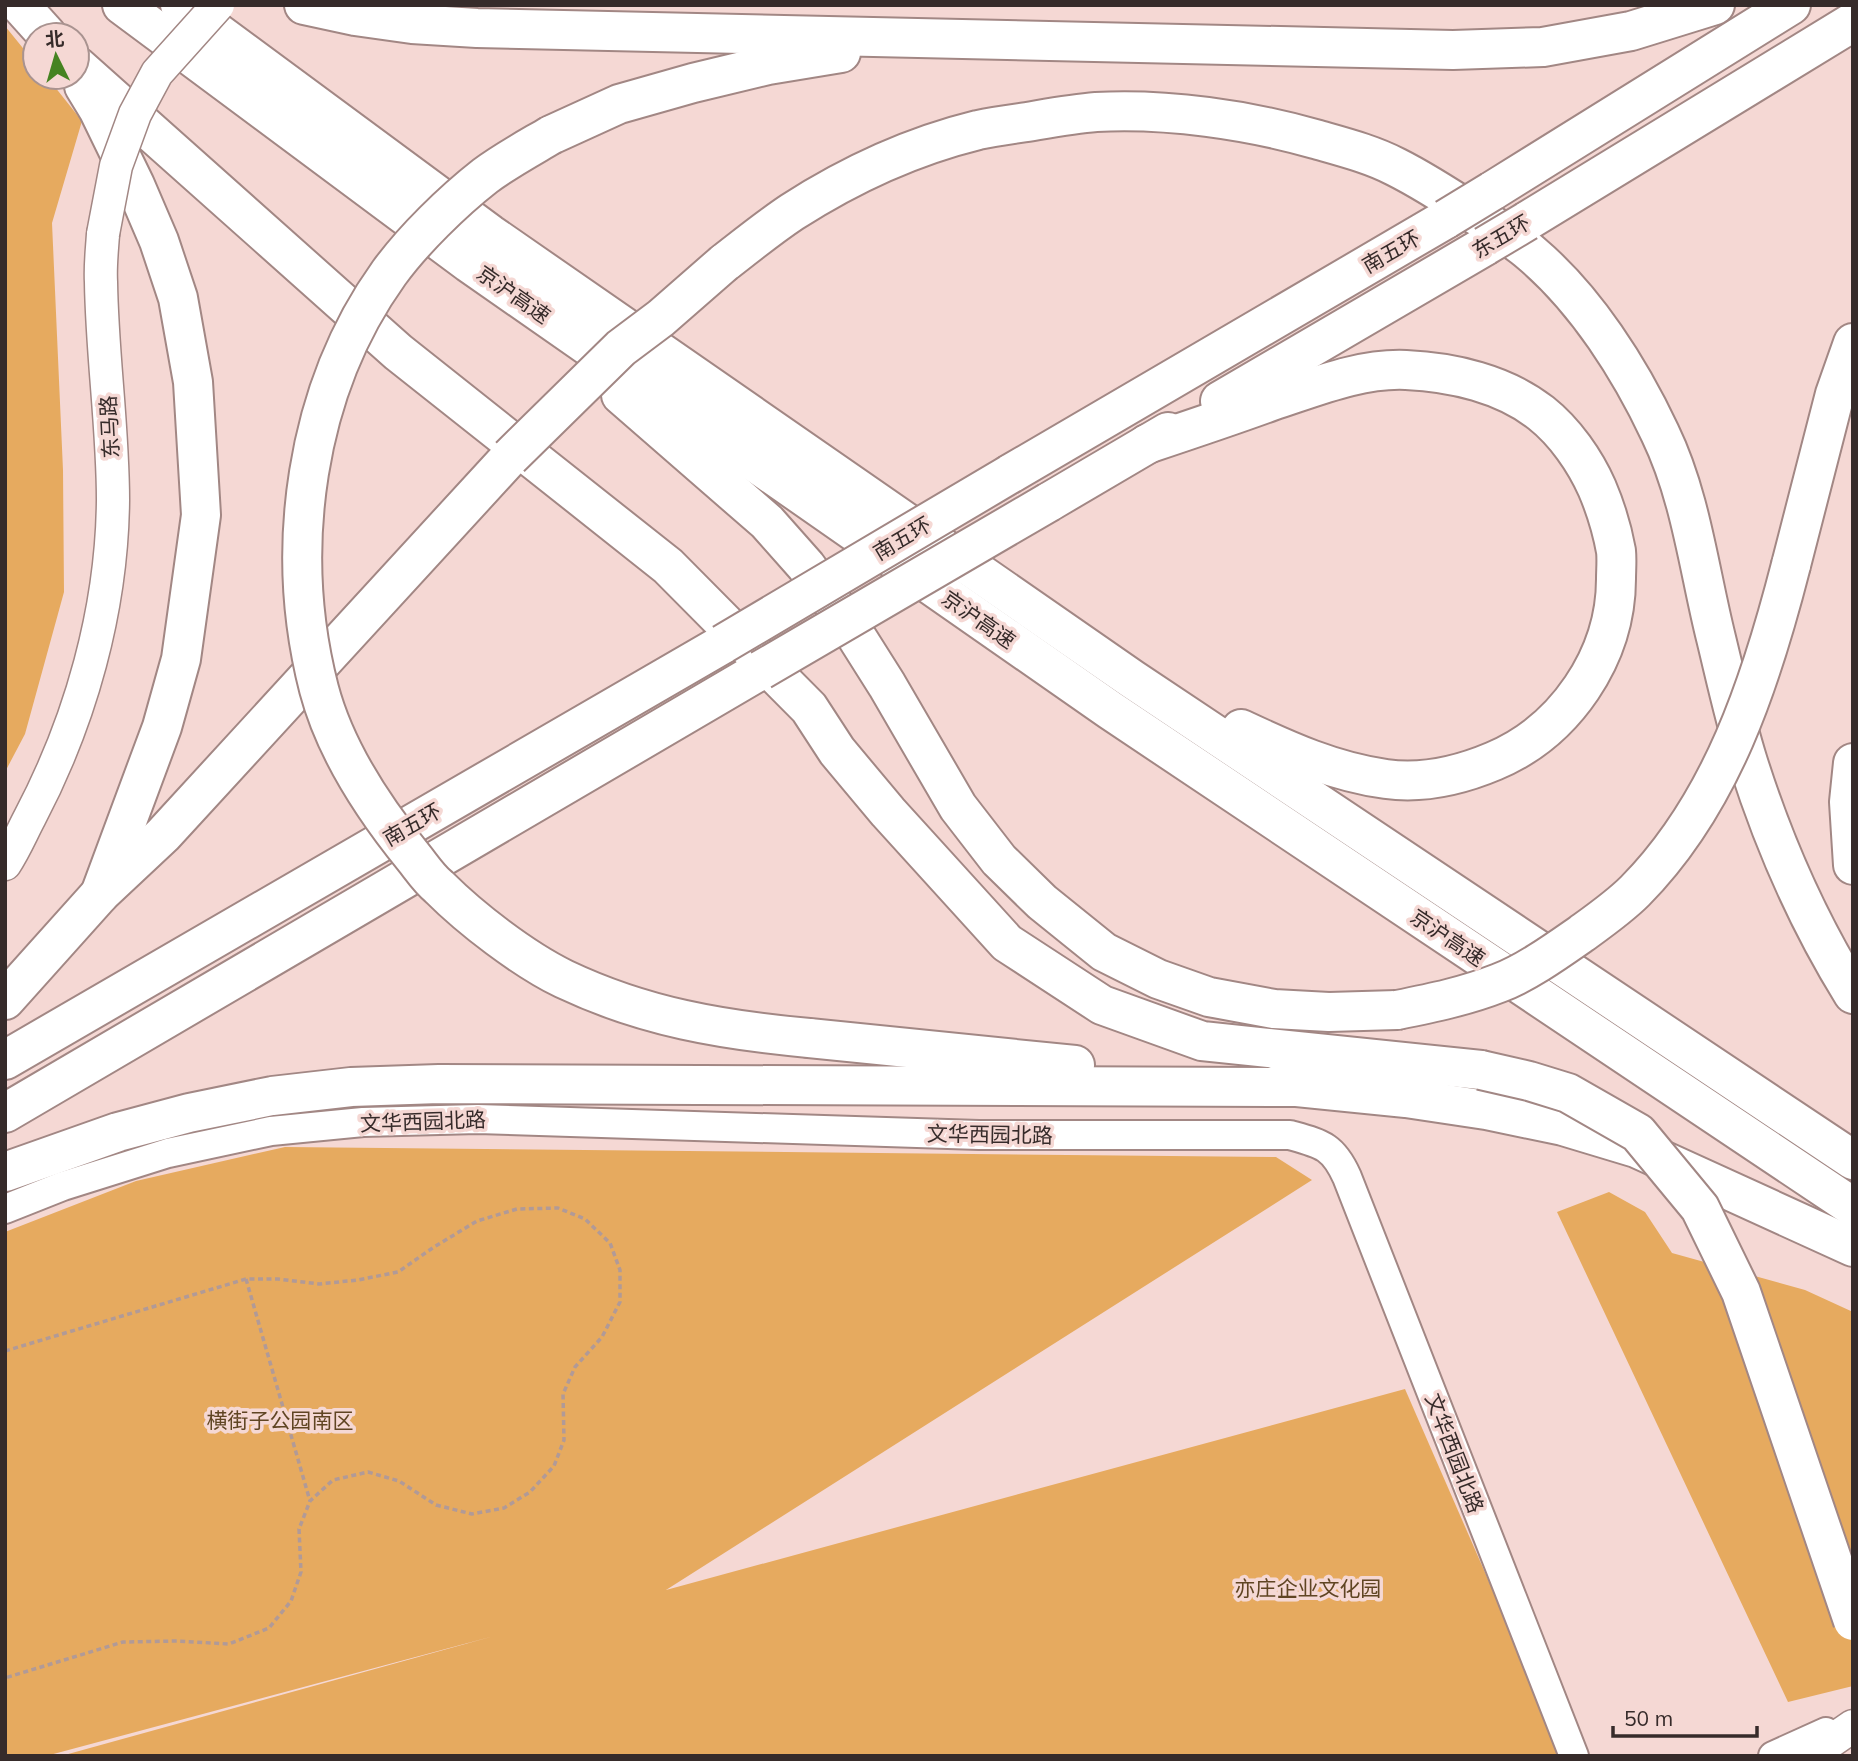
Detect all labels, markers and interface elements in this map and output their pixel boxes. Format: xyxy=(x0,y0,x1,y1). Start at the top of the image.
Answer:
north arrow xyxy=(21,21,91,91)
text: 北 xyxy=(44,26,65,52)
street label: 东五环 xyxy=(1467,209,1535,263)
street label: 南五环 xyxy=(1357,224,1425,278)
street label: 京沪高速 xyxy=(472,259,556,329)
street label: 东马路 xyxy=(94,395,124,459)
street label: 南五环 xyxy=(868,511,936,565)
street label: 京沪高速 xyxy=(937,584,1021,654)
street label: 南五环 xyxy=(378,797,446,851)
street label: 京沪高速 xyxy=(1406,903,1490,971)
street label: 文华西园北路 xyxy=(360,1106,486,1136)
street label: 文华西园北路 xyxy=(927,1120,1053,1148)
street label: 文华西园北路 xyxy=(1420,1390,1490,1516)
park label: 横街子公园南区 xyxy=(207,1407,354,1433)
park label: 亦庄企业文化园 xyxy=(1235,1575,1382,1601)
scale bar xyxy=(1613,1694,1756,1738)
text: 50 m xyxy=(1624,1705,1673,1731)

